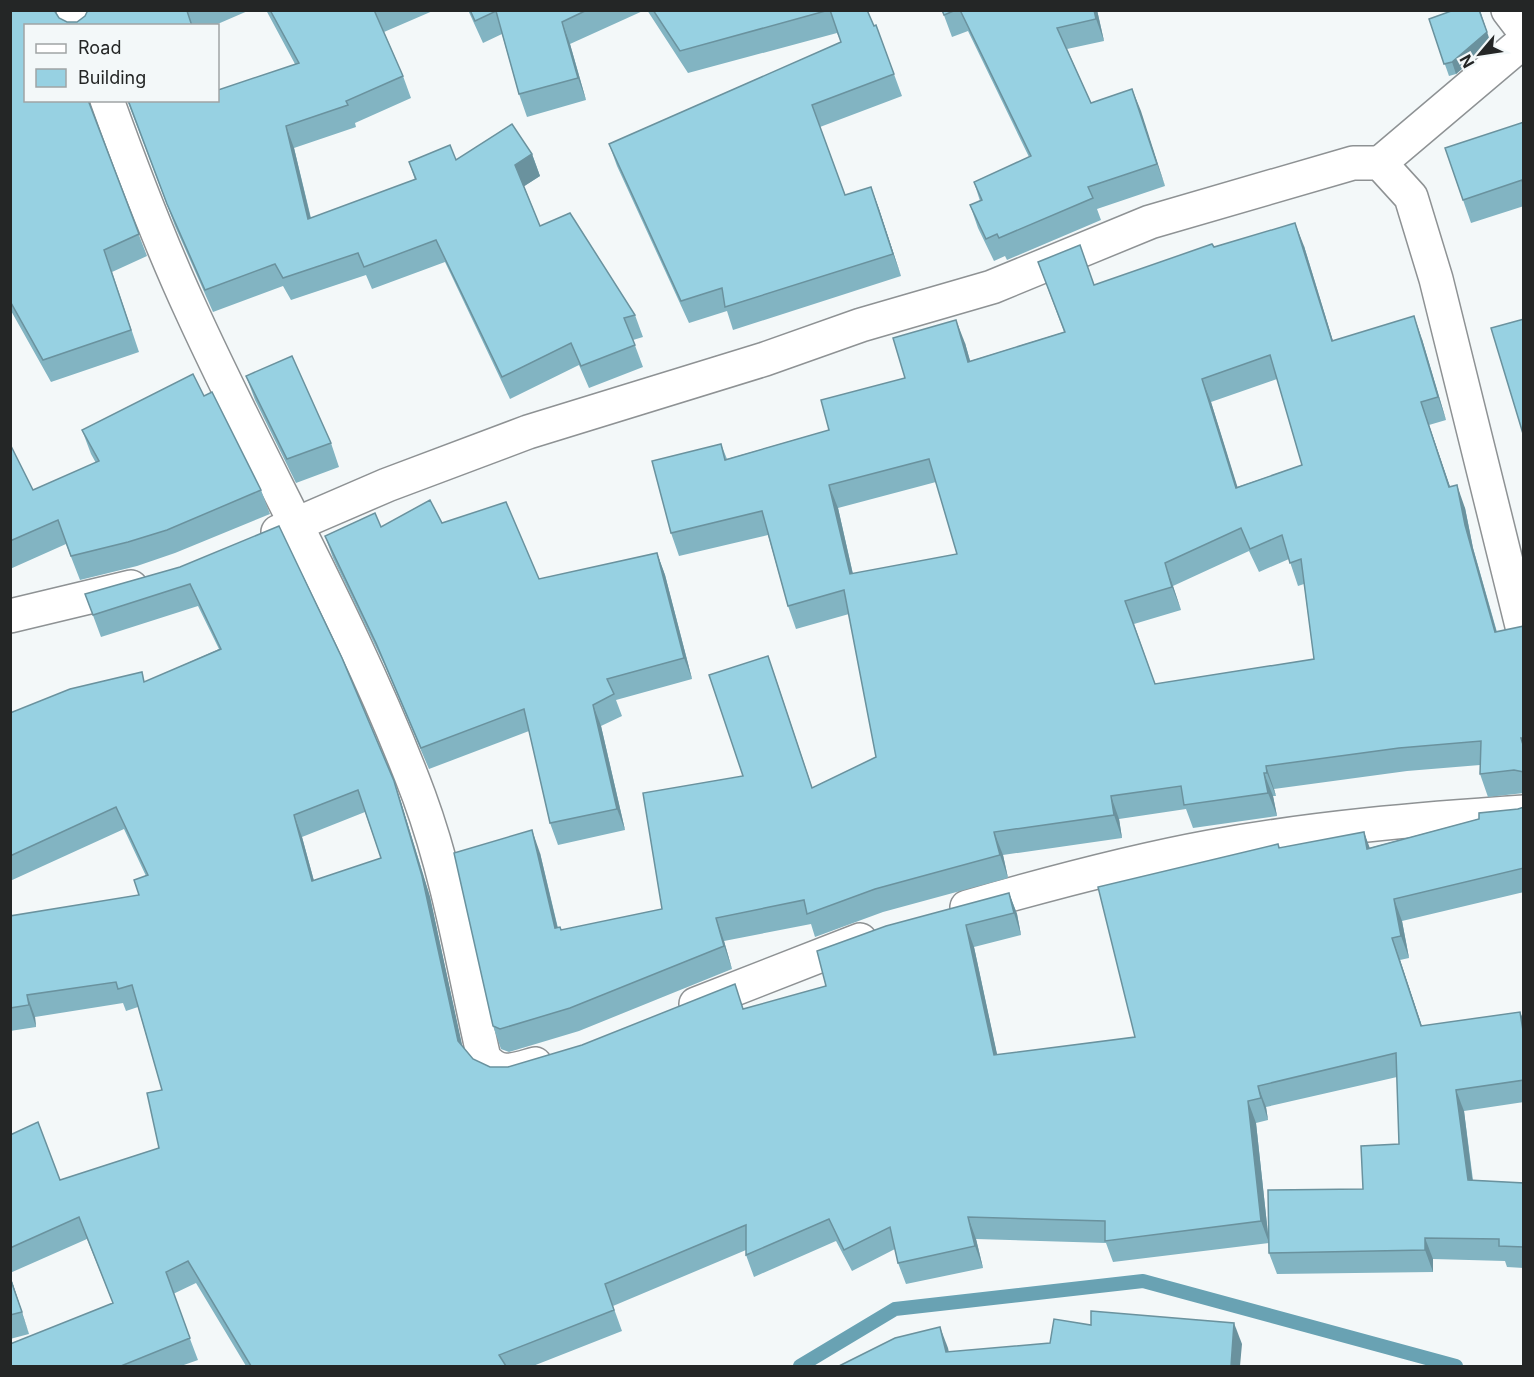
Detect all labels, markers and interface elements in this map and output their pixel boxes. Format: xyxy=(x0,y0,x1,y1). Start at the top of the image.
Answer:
legend xyxy=(24,24,219,102)
north arrow xyxy=(1450,24,1510,84)
text: Road xyxy=(78,37,121,58)
text: N xyxy=(1455,51,1479,71)
text: Building xyxy=(78,67,146,88)

